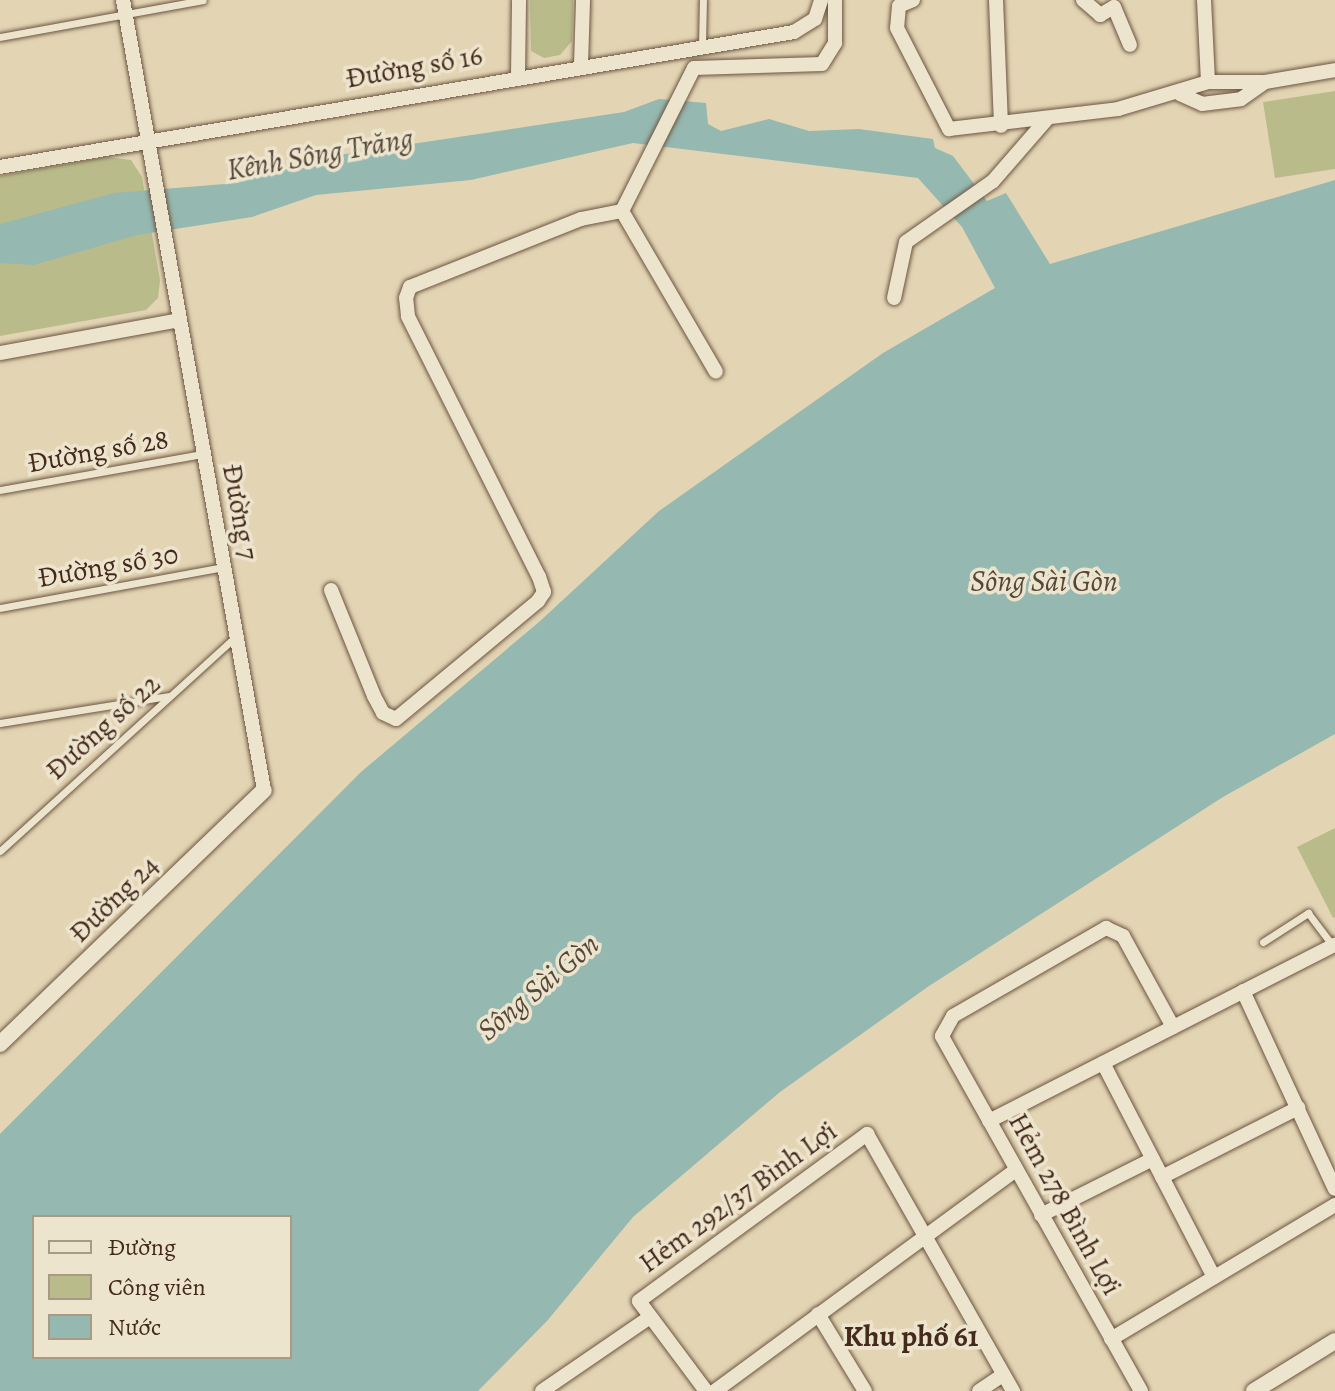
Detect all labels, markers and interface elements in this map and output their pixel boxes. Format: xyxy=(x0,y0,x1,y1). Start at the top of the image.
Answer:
street label: Đường số 16 xyxy=(343,38,485,96)
water label: Kênh Sông Trăng xyxy=(224,120,416,188)
street label: Đường số 28 xyxy=(25,422,171,480)
street label: Đường 7 xyxy=(215,462,265,562)
street label: Đường số 30 xyxy=(35,537,181,595)
water label: Sông Sài Gòn xyxy=(970,563,1118,599)
street label: Đường số 22 xyxy=(39,667,167,787)
street label: Đường 24 xyxy=(62,848,166,950)
water label: Sông Sài Gòn xyxy=(470,926,606,1048)
street label: Hẻm 278 Bình Lợi xyxy=(1001,1107,1129,1301)
street label: Hẻm 292/37 Bình Lợi xyxy=(633,1114,843,1280)
legend xyxy=(32,1215,292,1359)
text: Đường xyxy=(108,1231,176,1263)
text: Công viên xyxy=(108,1271,206,1303)
text: Nước xyxy=(108,1311,161,1343)
district label: Khu phố 61 xyxy=(843,1318,979,1354)

